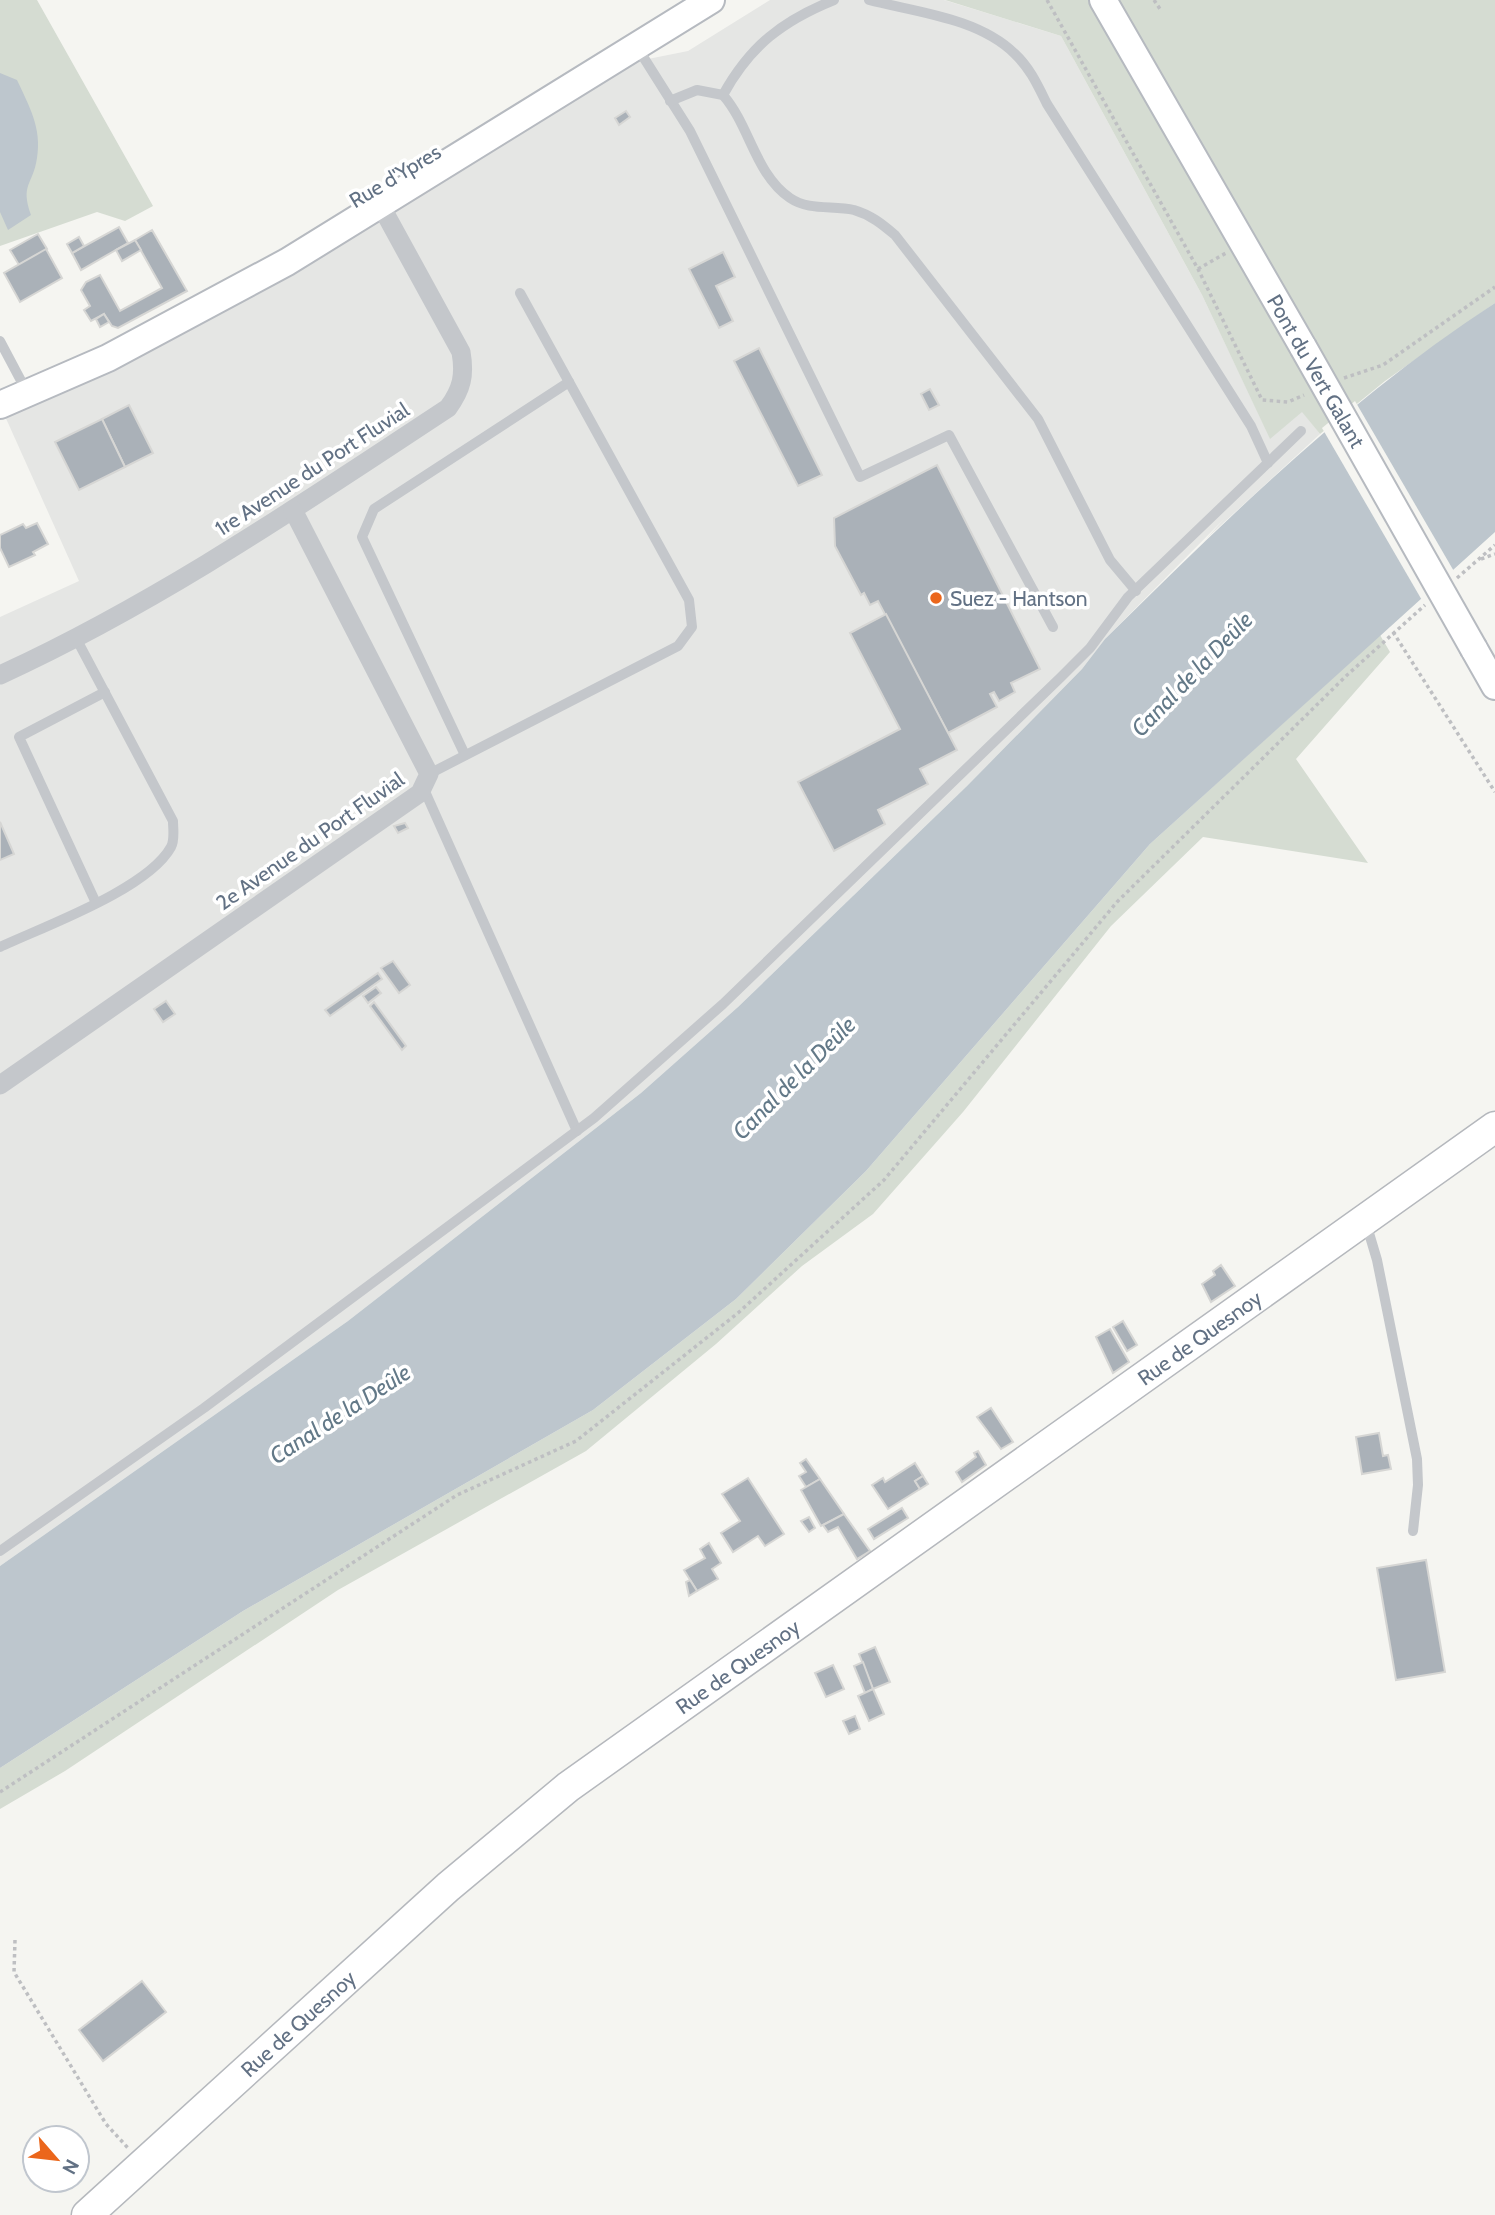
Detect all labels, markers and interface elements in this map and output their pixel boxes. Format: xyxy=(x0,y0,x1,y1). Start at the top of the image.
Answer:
street label: Rue d'Ypres xyxy=(345,139,445,213)
street label: Pont du Vert Galant xyxy=(1262,290,1370,452)
street label: 1re Avenue du Port Fluvial xyxy=(210,397,414,541)
place label: Suez - Hantson xyxy=(950,586,1087,611)
marker: Suez - Hantson xyxy=(928,590,944,606)
water label: Canal de la Deûle xyxy=(1126,606,1258,742)
street label: 2e Avenue du Port Fluvial xyxy=(211,767,409,915)
water label: Canal de la Deûle xyxy=(727,1011,861,1145)
street label: Rue de Quesnoy xyxy=(1133,1285,1267,1390)
water label: Canal de la Deûle xyxy=(264,1358,416,1470)
street label: Rue de Quesnoy xyxy=(671,1613,805,1719)
street label: Rue de Quesnoy xyxy=(235,1965,361,2082)
north arrow xyxy=(21,2124,91,2194)
text: N xyxy=(57,2155,84,2178)

